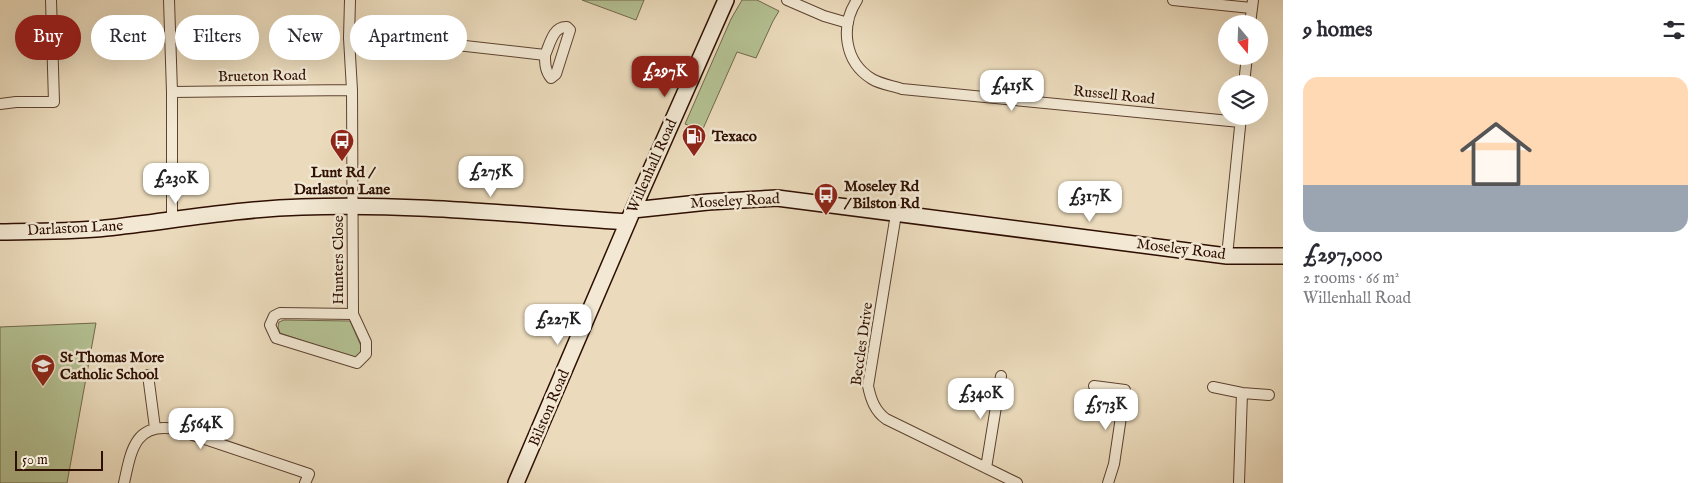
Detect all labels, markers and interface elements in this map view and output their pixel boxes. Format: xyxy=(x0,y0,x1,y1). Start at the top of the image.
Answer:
chip: Buy xyxy=(15,15,81,60)
chip: Rent xyxy=(91,15,165,60)
chip: Filters xyxy=(175,15,259,60)
chip: New xyxy=(269,15,340,60)
chip: Apartment xyxy=(350,15,467,60)
north arrow xyxy=(1218,15,1268,65)
map controls xyxy=(1218,15,1268,125)
icon: filters xyxy=(1660,16,1688,44)
text: 9 homes xyxy=(1303,17,1372,44)
pin: £297K xyxy=(630,56,700,98)
text: £297K xyxy=(643,62,687,82)
street label: Brueton Road xyxy=(218,66,307,86)
pin: £415K xyxy=(977,70,1047,112)
button: layers xyxy=(1218,75,1268,125)
text: £415K xyxy=(991,76,1033,96)
street label: Russell Road xyxy=(1072,81,1157,109)
icon: home xyxy=(1451,109,1541,199)
street label: Willenhall Road xyxy=(623,115,682,216)
fuel station icon: Texaco xyxy=(681,123,707,157)
place label: Texaco xyxy=(711,127,757,146)
bus stop icon: Lunt Rd / Darlaston Lane xyxy=(329,128,355,162)
pin: £275K xyxy=(456,156,526,198)
pin: £230K xyxy=(141,162,211,205)
text: £275K xyxy=(469,162,513,182)
place label: Lunt Rd / Darlaston Lane xyxy=(294,163,390,199)
text: £230K xyxy=(154,169,198,189)
place label: Moseley Rd / Bilston Rd xyxy=(843,177,920,213)
pin: £317K xyxy=(1055,180,1125,223)
bus stop icon: Moseley Rd / Bilston Rd xyxy=(813,182,839,216)
text: £317K xyxy=(1069,187,1111,207)
street label: Moseley Road xyxy=(690,189,781,213)
street label: Hunters Close xyxy=(329,215,348,305)
street label: Darlaston Lane xyxy=(26,216,124,240)
street label: Moseley Road xyxy=(1135,234,1228,264)
text: £297,000 xyxy=(1303,242,1383,269)
text: 2 rooms · 66 m² xyxy=(1303,269,1399,289)
text: Willenhall Road xyxy=(1303,289,1411,309)
street label: Beccles Drive xyxy=(847,301,877,387)
pin: £227K xyxy=(523,304,593,346)
text: £227K xyxy=(536,310,580,330)
place label: St Thomas More Catholic School xyxy=(60,348,164,384)
school or university icon: St Thomas More Catholic School xyxy=(30,353,56,387)
street label: Bilston Road xyxy=(524,366,574,449)
pin: £340K xyxy=(946,378,1016,420)
text: £340K xyxy=(959,384,1003,404)
pin: £573K xyxy=(1071,388,1141,431)
text: £573K xyxy=(1085,395,1127,415)
pin: £564K xyxy=(166,408,236,450)
text: £564K xyxy=(180,414,223,434)
scale bar xyxy=(15,448,102,471)
text: 50 m xyxy=(22,451,48,469)

